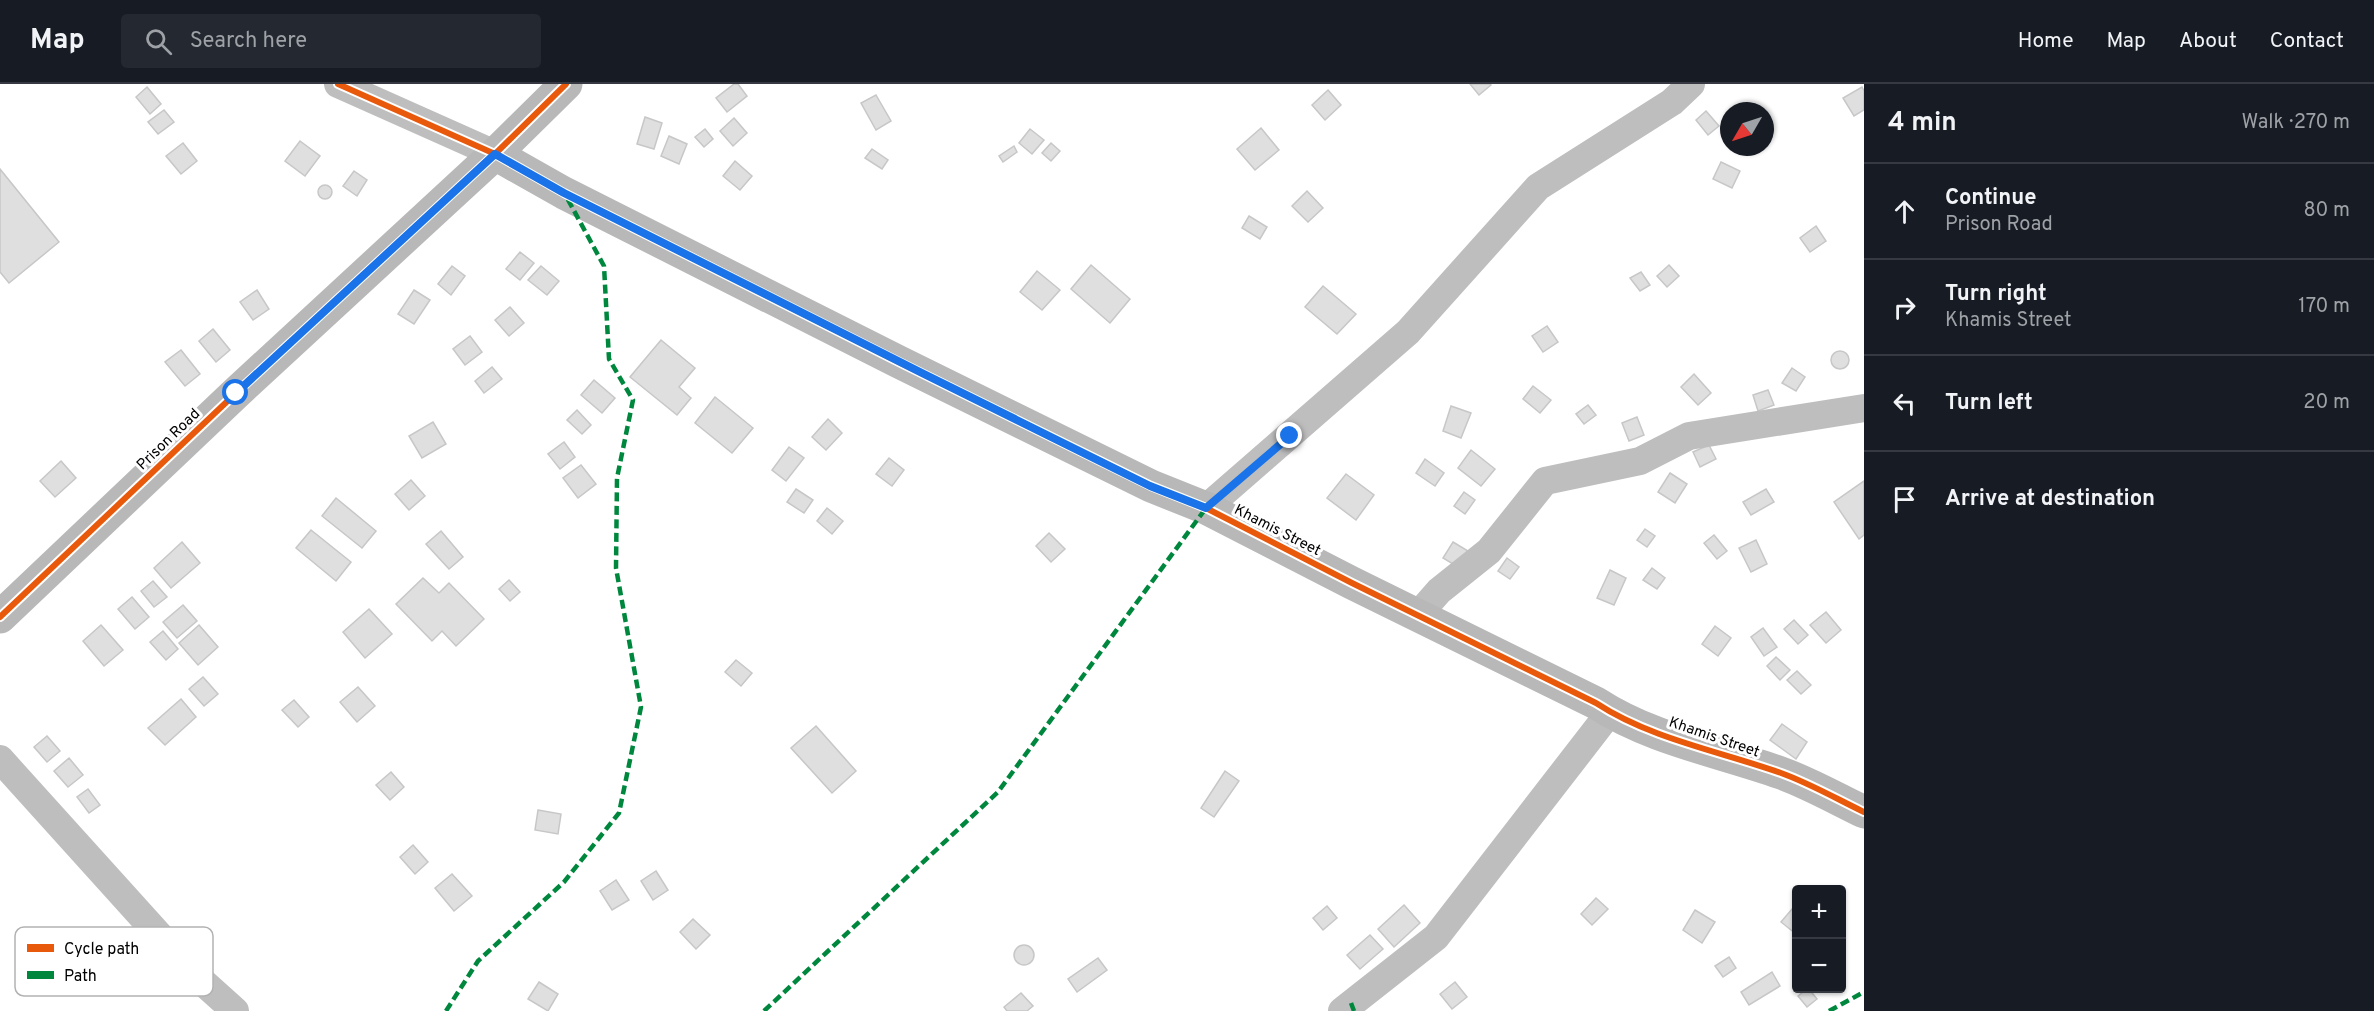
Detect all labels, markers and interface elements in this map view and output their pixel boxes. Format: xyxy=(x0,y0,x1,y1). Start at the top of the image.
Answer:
search box xyxy=(121,14,541,68)
text: Map xyxy=(30,23,85,59)
icon: search xyxy=(142,25,175,58)
text: Search here xyxy=(190,28,307,55)
text: Home xyxy=(2018,28,2074,55)
text: Map xyxy=(2107,28,2146,55)
text: About xyxy=(2179,28,2237,55)
text: Contact xyxy=(2270,28,2344,55)
north arrow xyxy=(1720,102,1774,156)
text: 4 min xyxy=(1888,107,1957,140)
text: Walk · 270 m xyxy=(2242,110,2350,136)
text: Continue xyxy=(1945,185,2036,212)
icon: ahead xyxy=(1888,195,1921,228)
text: 80 m xyxy=(2304,198,2350,224)
text: Prison Road xyxy=(1945,212,2053,238)
text: Turn right xyxy=(1945,281,2047,308)
icon: right xyxy=(1888,291,1921,324)
text: 170 m xyxy=(2298,294,2350,320)
text: Khamis Street xyxy=(1945,308,2072,334)
route start xyxy=(222,379,248,405)
icon: left xyxy=(1888,387,1921,420)
text: Turn left xyxy=(1945,390,2033,417)
text: 20 m xyxy=(2303,390,2350,416)
street label: Prison Road xyxy=(133,405,205,475)
route end xyxy=(1276,422,1302,448)
icon: arrive xyxy=(1888,483,1921,516)
text: Arrive at destination xyxy=(1945,486,2155,513)
street label: Khamis Street xyxy=(1230,501,1324,561)
street label: Khamis Street xyxy=(1666,714,1762,762)
map controls xyxy=(1792,885,1846,993)
button: + xyxy=(1792,885,1846,939)
legend xyxy=(15,927,213,996)
button: − xyxy=(1792,939,1846,993)
text: Cycle path xyxy=(64,940,139,960)
text: Path xyxy=(64,967,97,987)

